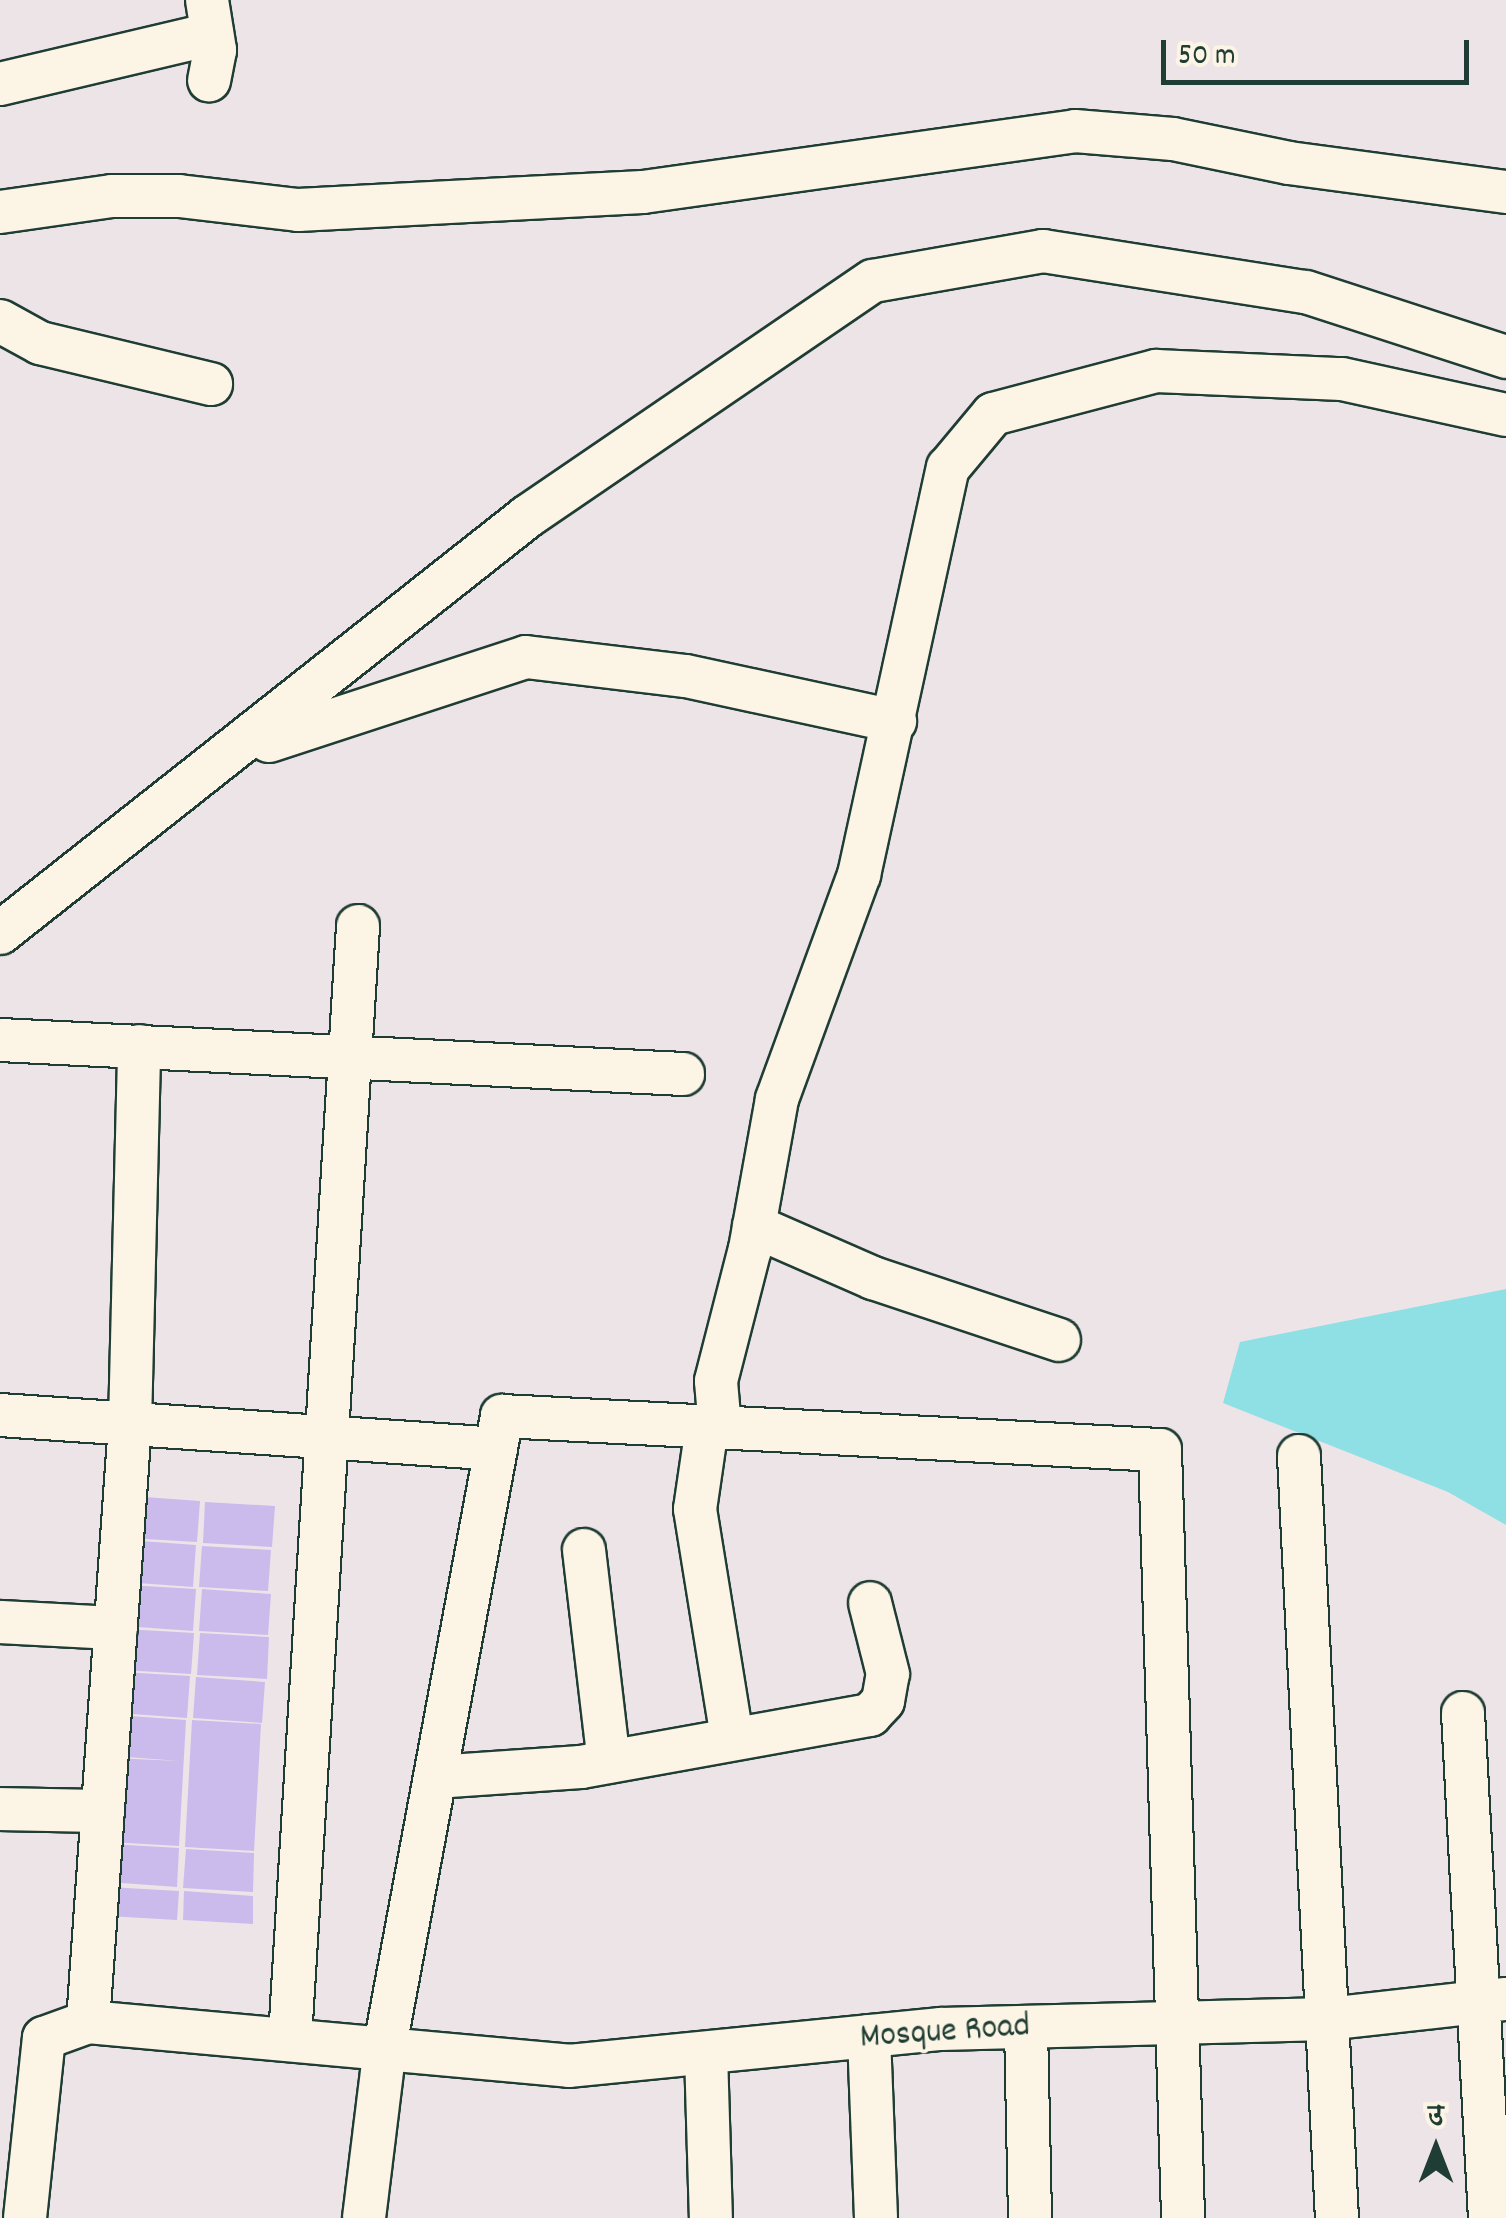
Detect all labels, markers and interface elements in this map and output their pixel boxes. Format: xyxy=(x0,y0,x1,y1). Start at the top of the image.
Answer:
scale bar xyxy=(1166,20,1474,82)
text: 50 m xyxy=(1178,36,1236,79)
street label: Mosque Road xyxy=(859,2006,1031,2060)
north arrow xyxy=(1386,2098,1486,2198)
text: उ xyxy=(1428,2098,1444,2138)

